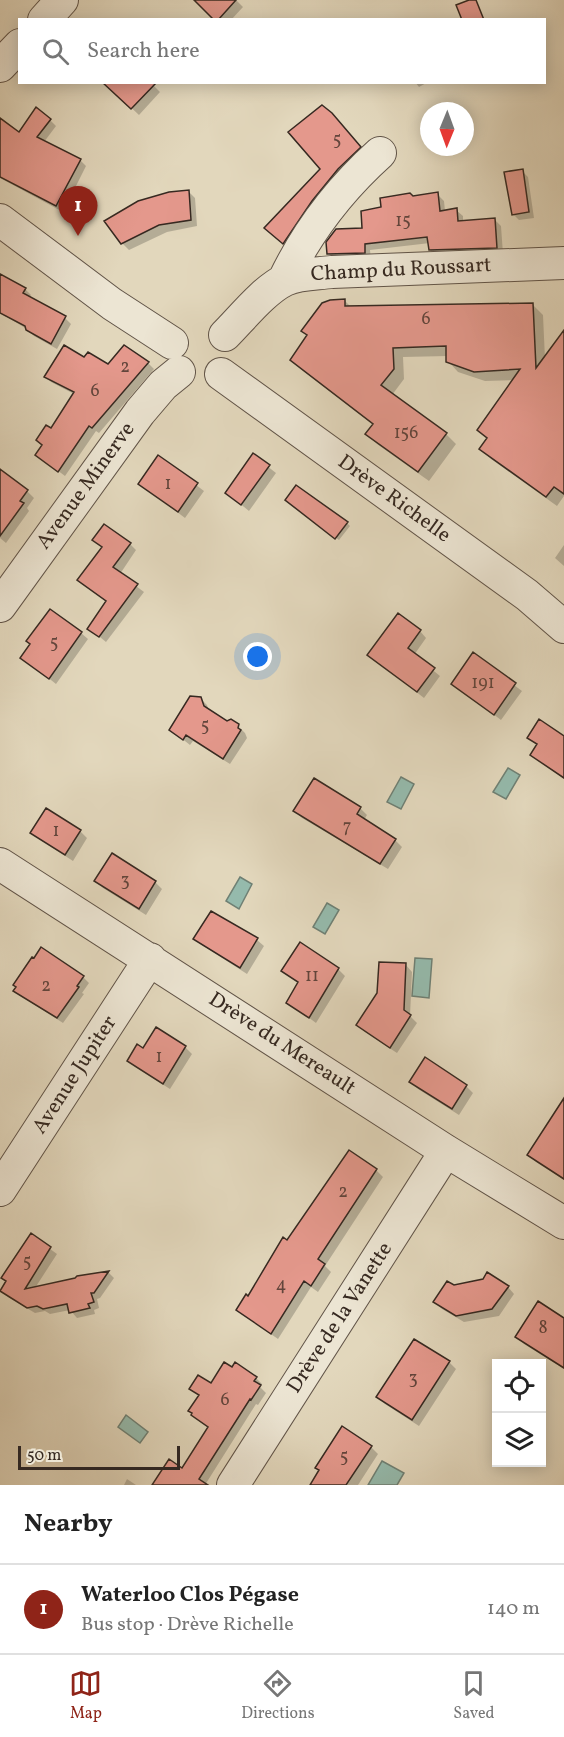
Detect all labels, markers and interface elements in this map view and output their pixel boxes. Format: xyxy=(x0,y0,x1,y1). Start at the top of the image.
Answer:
search box xyxy=(18,18,546,84)
icon: search xyxy=(39,35,72,68)
text: Search here xyxy=(87,36,200,67)
north arrow xyxy=(420,102,474,156)
house number: 5 xyxy=(333,128,341,153)
pin: 1 xyxy=(58,186,98,236)
house number: 15 xyxy=(395,209,411,234)
street label: Champ du Roussart xyxy=(310,251,492,289)
house number: 6 xyxy=(421,307,431,332)
house number: 2 xyxy=(120,355,130,380)
house number: 6 xyxy=(90,379,100,404)
street label: Avenue Minerve xyxy=(30,416,142,556)
house number: 156 xyxy=(394,421,418,446)
street label: Drève Richelle xyxy=(332,448,457,550)
house number: 1 xyxy=(165,472,171,497)
house number: 5 xyxy=(50,631,58,656)
your location xyxy=(243,642,272,671)
house number: 191 xyxy=(471,671,495,696)
house number: 5 xyxy=(201,714,209,739)
house number: 7 xyxy=(343,815,351,840)
house number: 1 xyxy=(53,819,59,844)
house number: 3 xyxy=(120,869,130,894)
house number: 11 xyxy=(305,964,319,989)
house number: 2 xyxy=(41,974,51,999)
street label: Drève du Mereault xyxy=(203,985,361,1103)
street label: Avenue Jupiter xyxy=(26,1010,124,1140)
house number: 1 xyxy=(156,1045,162,1070)
house number: 2 xyxy=(338,1180,348,1205)
street label: Drève de la Vanette xyxy=(280,1237,400,1399)
house number: 5 xyxy=(23,1250,31,1275)
house number: 4 xyxy=(276,1273,286,1298)
house number: 8 xyxy=(538,1316,548,1341)
map controls xyxy=(492,1359,546,1467)
button: locate xyxy=(492,1359,546,1413)
house number: 3 xyxy=(408,1367,418,1392)
house number: 6 xyxy=(220,1388,230,1413)
button: layers xyxy=(492,1413,546,1467)
scale bar xyxy=(18,1443,180,1470)
text: 50 m xyxy=(27,1445,61,1467)
house number: 5 xyxy=(340,1445,348,1470)
text: Nearby xyxy=(24,1506,113,1542)
text: Waterloo Clos Pégase xyxy=(81,1580,299,1611)
text: 1 xyxy=(39,1595,48,1623)
text: 140 m xyxy=(487,1595,540,1623)
text: Bus stop · Drève Richelle xyxy=(81,1611,294,1639)
tab: Map xyxy=(69,1667,102,1725)
tab: Directions xyxy=(241,1667,315,1725)
tab: Saved xyxy=(453,1667,495,1725)

